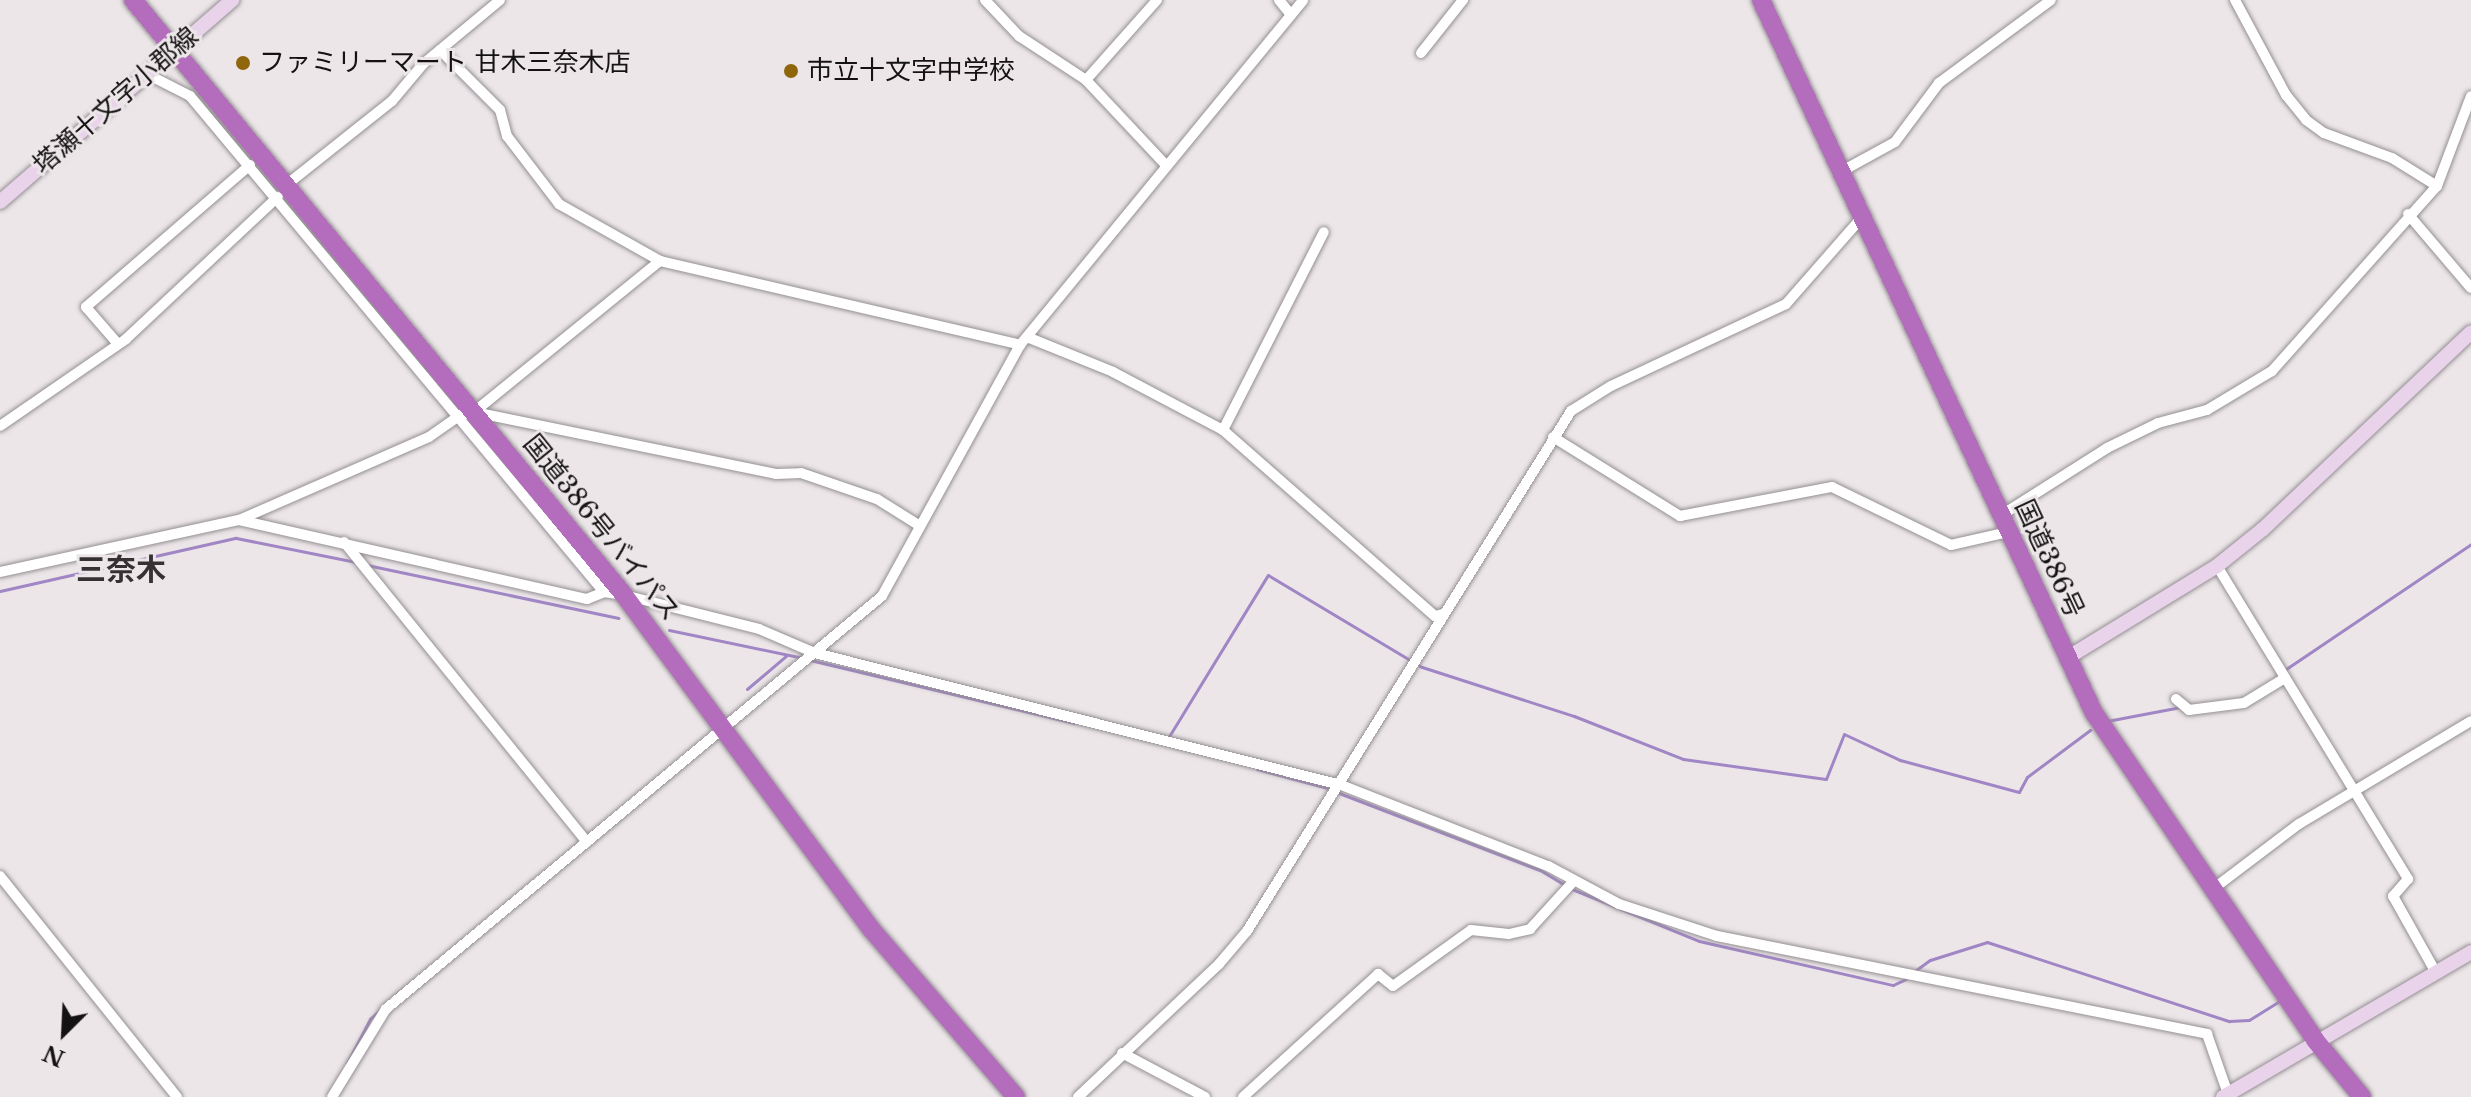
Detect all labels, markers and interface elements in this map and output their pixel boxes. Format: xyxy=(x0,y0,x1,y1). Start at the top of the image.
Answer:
street label: 塔瀬十文字小郡線 xyxy=(27,21,205,181)
place label: ファミリーマート 甘木三奈木店 xyxy=(259,47,630,79)
marker: ファミリーマート 甘木三奈木店 xyxy=(234,54,252,72)
place label: 市立十文字中学校 xyxy=(807,55,1015,87)
marker: 市立十文字中学校 xyxy=(782,62,800,80)
street label: 国道386号バイパス xyxy=(516,429,686,627)
street label: 国道386号 xyxy=(2008,495,2090,623)
district label: 三奈木 xyxy=(76,552,166,588)
north arrow xyxy=(24,993,104,1073)
text: N xyxy=(39,1039,69,1072)

